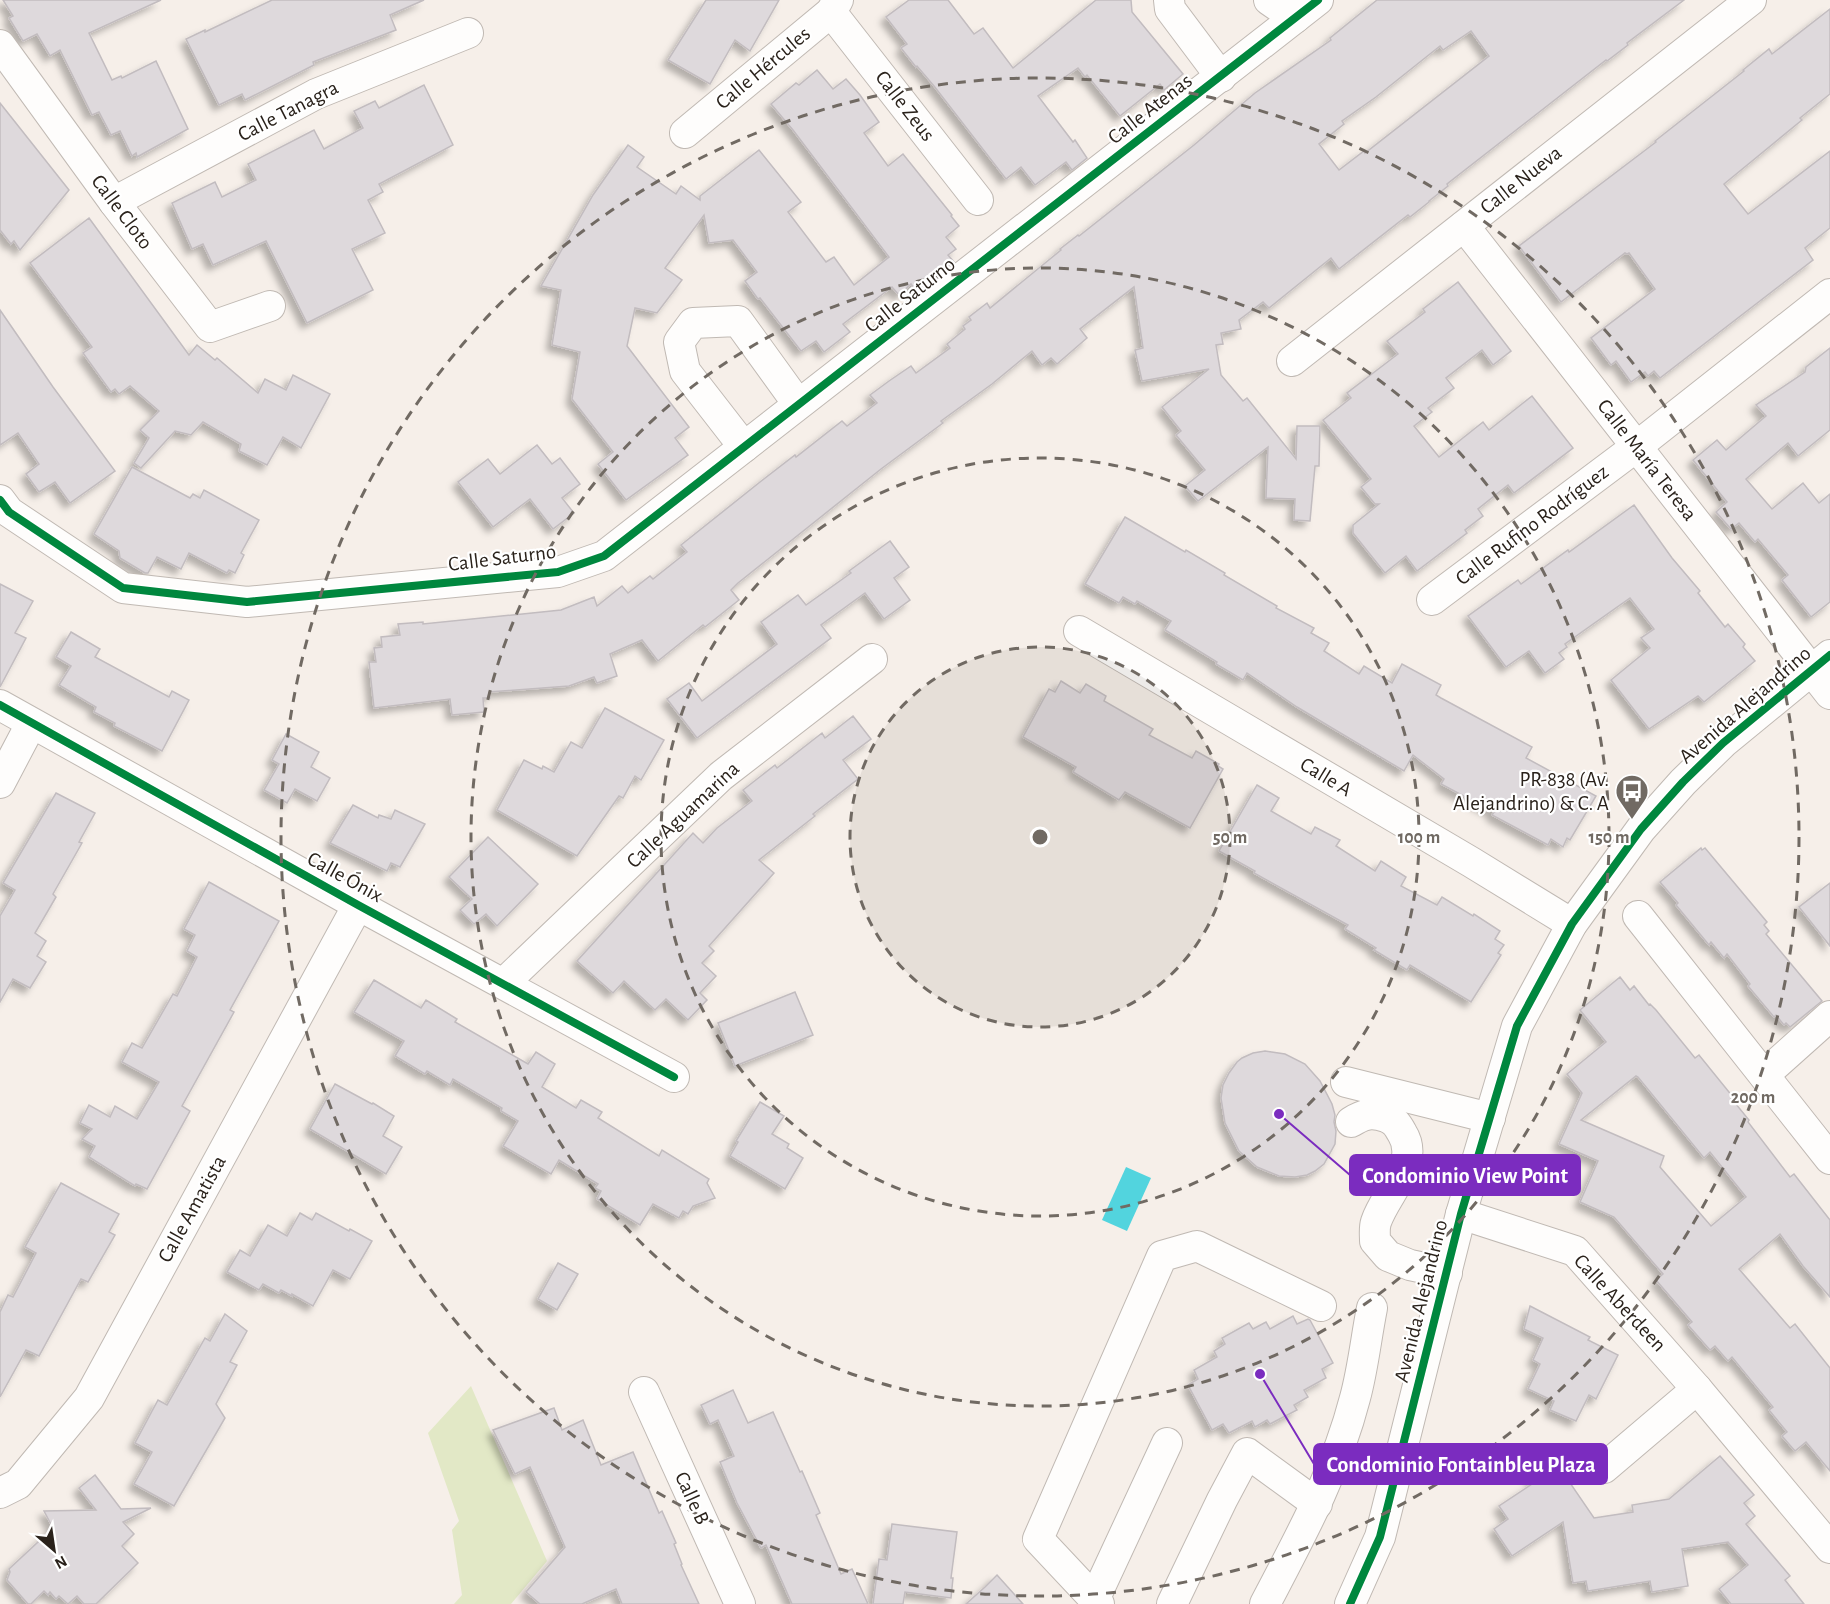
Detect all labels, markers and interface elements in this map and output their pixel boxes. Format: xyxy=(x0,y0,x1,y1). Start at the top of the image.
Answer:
street label: Calle Hércules xyxy=(712,23,814,113)
street label: Calle Zeus xyxy=(871,67,939,145)
street label: Calle Atenas xyxy=(1104,70,1196,148)
street label: Calle Tanagra xyxy=(234,77,342,145)
street label: Calle Nueva xyxy=(1476,142,1566,218)
street label: Calle Cloto xyxy=(87,171,157,253)
street label: Calle Saturno xyxy=(861,253,959,337)
street label: Calle María Teresa xyxy=(1593,395,1701,525)
street label: Calle Rufino Rodríguez xyxy=(1452,461,1612,589)
street label: Calle Saturno xyxy=(447,541,557,575)
street label: Avenida Alejandrino xyxy=(1675,642,1815,768)
street label: Calle A xyxy=(1296,754,1356,800)
street label: Calle Aguamarina xyxy=(623,758,744,872)
place label: PR-838 (Av. Alejandrino) & C. A xyxy=(1453,769,1609,814)
bus stop icon: PR-838 (Av. Alejandrino) & C. A xyxy=(1614,773,1650,820)
centre of rings xyxy=(1030,827,1050,847)
text: 50 m xyxy=(1213,829,1247,847)
text: 100 m xyxy=(1398,829,1440,847)
text: 150 m xyxy=(1589,829,1629,847)
street label: Calle Ónix xyxy=(304,846,387,906)
text: 200 m xyxy=(1731,1089,1775,1107)
street label: Calle Amatista xyxy=(154,1152,230,1266)
callout: Condominio View Point xyxy=(1350,1155,1580,1195)
text: Condominio View Point xyxy=(1362,1165,1568,1187)
street label: Avenida Alejandrino xyxy=(1391,1218,1451,1384)
street label: Calle Aberdeen xyxy=(1570,1250,1670,1356)
callout: Condominio Fontainbleu Plaza xyxy=(1314,1444,1607,1484)
text: Condominio Fontainbleu Plaza xyxy=(1327,1454,1596,1476)
street label: Calle B xyxy=(671,1468,713,1528)
north arrow xyxy=(24,1520,84,1580)
text: N xyxy=(52,1553,70,1572)

